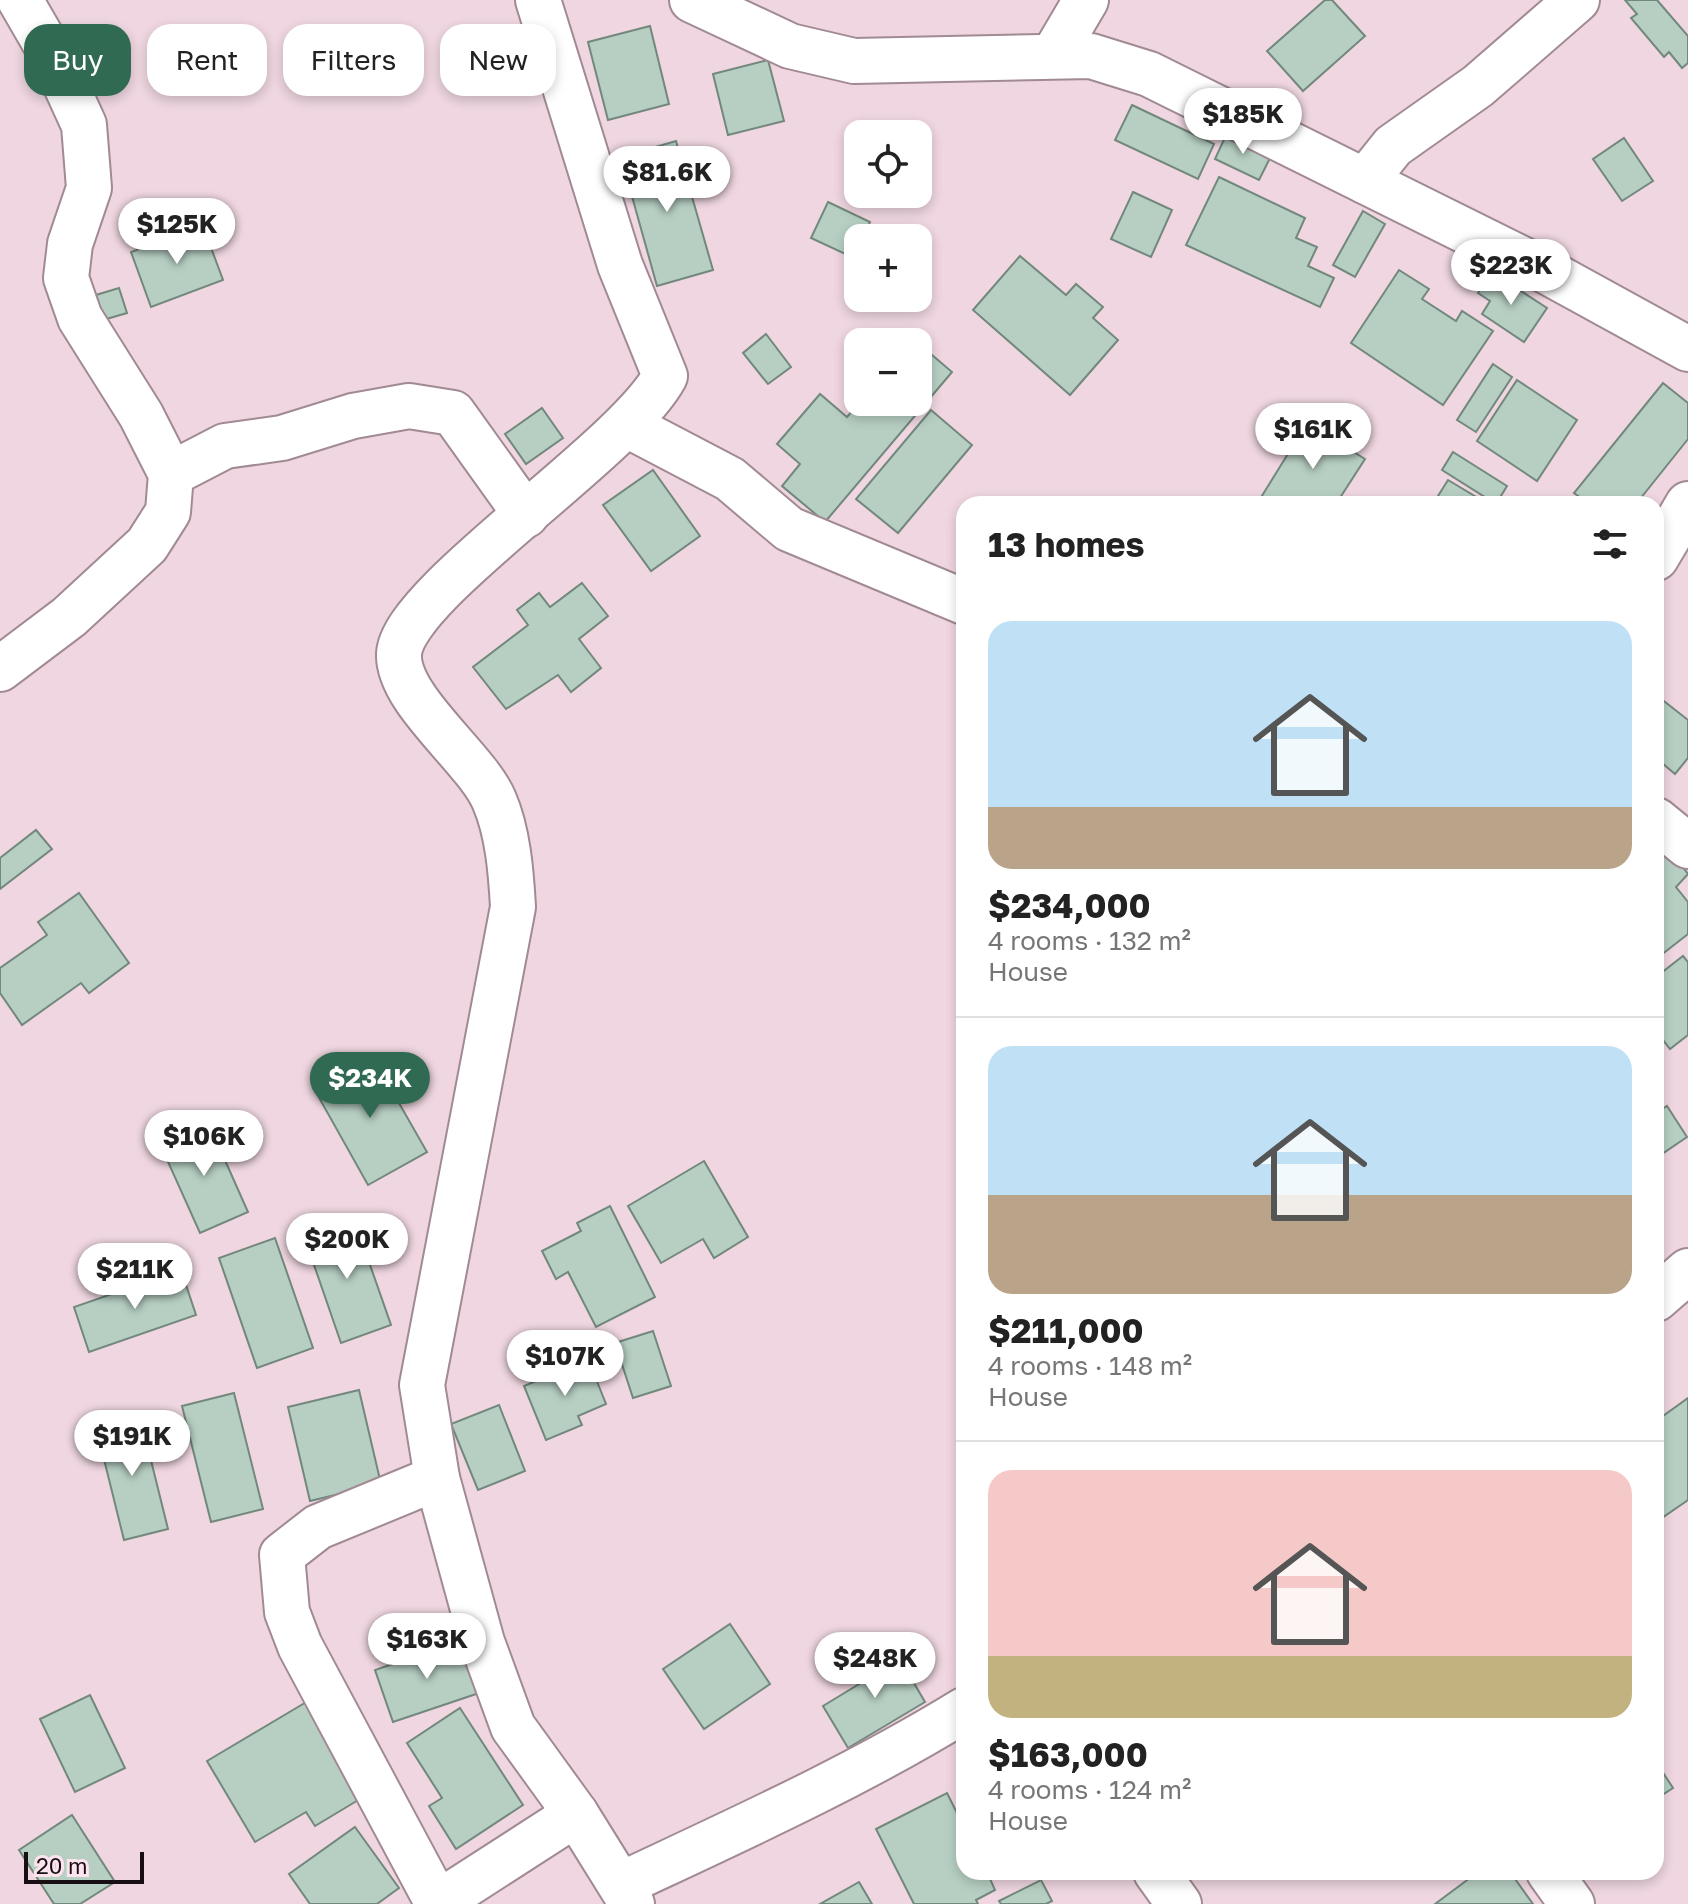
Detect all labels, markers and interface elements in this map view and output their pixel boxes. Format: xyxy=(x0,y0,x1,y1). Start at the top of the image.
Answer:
chip: Buy xyxy=(24,24,131,96)
chip: Rent xyxy=(147,24,267,96)
chip: Filters xyxy=(283,24,424,96)
chip: New xyxy=(440,24,556,96)
pin: $185K xyxy=(1187,88,1299,156)
text: $185K xyxy=(1202,98,1284,129)
map controls xyxy=(844,120,932,416)
button: locate xyxy=(844,120,932,208)
pin: $81.6K xyxy=(602,146,732,214)
text: $81.6K xyxy=(621,156,713,187)
pin: $125K xyxy=(121,198,233,266)
text: $125K xyxy=(136,208,218,239)
button: + xyxy=(844,224,932,312)
pin: $223K xyxy=(1455,239,1567,307)
text: $223K xyxy=(1469,249,1553,280)
button: − xyxy=(844,328,932,416)
pin: $161K xyxy=(1257,403,1369,471)
text: $161K xyxy=(1273,413,1353,444)
icon: filters xyxy=(1588,522,1632,566)
text: 13 homes xyxy=(988,524,1145,564)
icon: home xyxy=(1238,673,1382,817)
text: $234,000 xyxy=(988,885,1151,925)
text: 4 rooms · 132 m² xyxy=(988,925,1191,956)
text: House xyxy=(988,956,1068,987)
pin: $234K xyxy=(314,1052,426,1120)
text: $234K xyxy=(328,1062,412,1093)
icon: home xyxy=(1238,1098,1382,1242)
pin: $106K xyxy=(148,1110,260,1178)
text: $106K xyxy=(162,1120,246,1151)
pin: $200K xyxy=(291,1213,403,1281)
text: $200K xyxy=(304,1223,390,1254)
pin: $211K xyxy=(79,1243,191,1311)
text: $211K xyxy=(96,1253,174,1284)
text: $211,000 xyxy=(988,1310,1144,1350)
pin: $107K xyxy=(509,1330,621,1398)
text: $107K xyxy=(525,1340,605,1371)
text: 4 rooms · 148 m² xyxy=(988,1350,1192,1381)
text: House xyxy=(988,1381,1068,1412)
pin: $191K xyxy=(76,1410,188,1478)
text: $191K xyxy=(92,1420,172,1451)
icon: home xyxy=(1238,1522,1382,1666)
pin: $163K xyxy=(371,1613,483,1681)
text: $163K xyxy=(386,1623,468,1654)
pin: $248K xyxy=(819,1632,931,1700)
text: $248K xyxy=(832,1642,918,1673)
text: $163,000 xyxy=(988,1734,1148,1774)
text: 4 rooms · 124 m² xyxy=(988,1774,1191,1805)
text: House xyxy=(988,1805,1068,1836)
scale bar xyxy=(24,1848,144,1884)
text: 20 m xyxy=(36,1852,87,1879)

